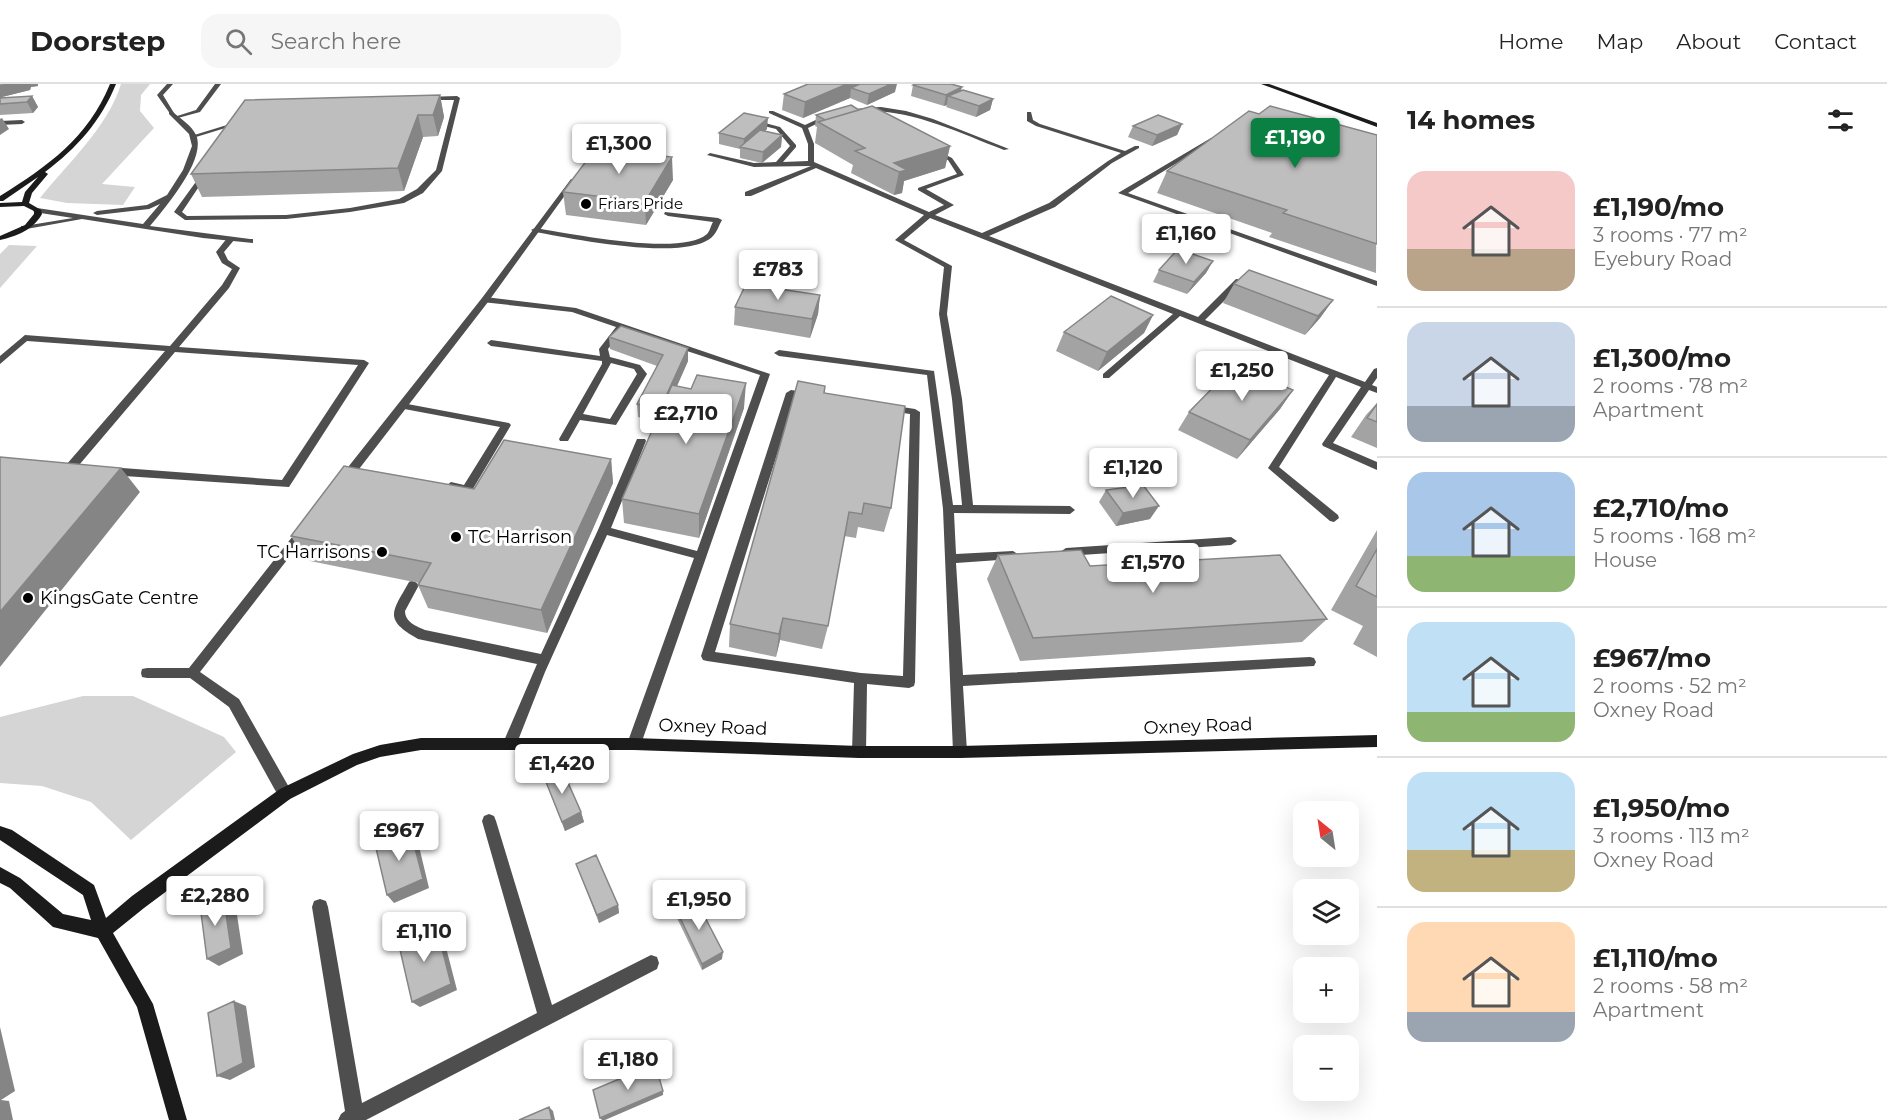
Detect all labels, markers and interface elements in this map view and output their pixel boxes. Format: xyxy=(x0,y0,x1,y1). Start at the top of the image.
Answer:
search box xyxy=(201,14,621,68)
text: Doorstep xyxy=(30,24,165,58)
icon: search xyxy=(222,25,255,58)
text: Search here xyxy=(270,28,401,55)
text: Home xyxy=(1498,29,1563,54)
text: Map xyxy=(1596,29,1643,54)
text: About xyxy=(1676,29,1741,54)
text: Contact xyxy=(1774,29,1857,54)
text: 14 homes xyxy=(1407,104,1535,136)
icon: filters xyxy=(1824,104,1857,137)
pin: £1,190 xyxy=(1246,118,1344,169)
pin: £1,300 xyxy=(570,124,668,175)
text: £1,190 xyxy=(1265,125,1325,149)
text: £1,300 xyxy=(586,131,652,155)
text: £1,190/mo xyxy=(1593,191,1724,223)
place label: Friars Pride xyxy=(598,194,683,213)
icon: home xyxy=(1455,195,1527,267)
marker: Friars Pride xyxy=(579,197,593,211)
pin: £1,160 xyxy=(1137,214,1235,265)
text: £1,160 xyxy=(1156,221,1216,245)
text: 3 rooms · 77 m² xyxy=(1593,223,1748,247)
text: Eyebury Road xyxy=(1593,247,1732,271)
pin: £783 xyxy=(742,250,814,301)
text: £783 xyxy=(753,257,803,281)
text: £1,300/mo xyxy=(1593,342,1731,374)
icon: home xyxy=(1455,346,1527,418)
pin: £1,250 xyxy=(1193,351,1291,402)
text: £1,250 xyxy=(1210,358,1274,382)
text: 2 rooms · 78 m² xyxy=(1593,374,1748,398)
pin: £2,710 xyxy=(637,394,735,445)
text: Apartment xyxy=(1593,398,1704,422)
text: £2,710 xyxy=(654,401,718,425)
pin: £1,120 xyxy=(1084,448,1182,499)
text: £1,120 xyxy=(1103,455,1163,479)
text: £2,710/mo xyxy=(1593,492,1729,524)
icon: home xyxy=(1455,496,1527,568)
text: 5 rooms · 168 m² xyxy=(1593,524,1756,548)
place label: TC Harrison xyxy=(468,526,572,548)
marker: TC Harrison xyxy=(449,530,463,544)
place label: TC Harrisons xyxy=(257,541,370,563)
pin: £1,570 xyxy=(1104,543,1202,594)
marker: TC Harrisons xyxy=(375,545,389,559)
text: House xyxy=(1593,548,1657,572)
text: £1,570 xyxy=(1121,550,1185,574)
place label: KingsGate Centre xyxy=(40,587,199,609)
marker: KingsGate Centre xyxy=(21,591,35,605)
text: £967/mo xyxy=(1593,642,1711,674)
icon: home xyxy=(1455,646,1527,718)
text: 2 rooms · 52 m² xyxy=(1593,674,1747,698)
text: Oxney Road xyxy=(1593,698,1714,722)
street label: Oxney Road xyxy=(1143,713,1253,739)
street label: Oxney Road xyxy=(658,714,768,740)
pin: £1,420 xyxy=(513,744,611,795)
text: £1,420 xyxy=(529,751,595,775)
text: £1,950/mo xyxy=(1593,792,1730,824)
icon: home xyxy=(1455,796,1527,868)
north arrow xyxy=(1293,801,1359,867)
map controls xyxy=(1293,801,1359,1101)
pin: £967 xyxy=(363,811,435,862)
text: £967 xyxy=(374,818,424,842)
text: 3 rooms · 113 m² xyxy=(1593,824,1750,848)
text: Oxney Road xyxy=(1593,848,1714,872)
pin: £2,280 xyxy=(166,876,264,927)
button: layers xyxy=(1293,879,1359,945)
pin: £1,950 xyxy=(650,880,748,931)
text: £2,280 xyxy=(180,883,250,907)
text: £1,950 xyxy=(667,887,731,911)
pin: £1,110 xyxy=(375,912,473,963)
text: £1,110 xyxy=(396,919,452,943)
text: £1,110/mo xyxy=(1593,942,1718,974)
icon: home xyxy=(1455,946,1527,1018)
button: + xyxy=(1293,957,1359,1023)
text: 2 rooms · 58 m² xyxy=(1593,974,1748,998)
text: Apartment xyxy=(1593,998,1704,1022)
button: − xyxy=(1293,1035,1359,1101)
pin: £1,180 xyxy=(579,1040,677,1091)
text: £1,180 xyxy=(597,1047,659,1071)

